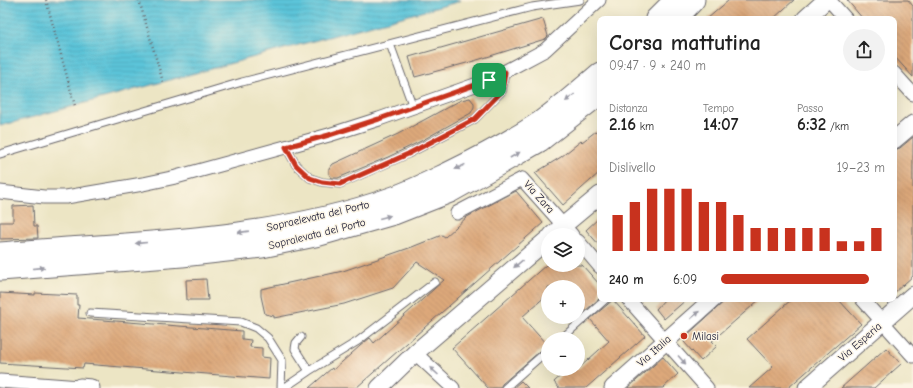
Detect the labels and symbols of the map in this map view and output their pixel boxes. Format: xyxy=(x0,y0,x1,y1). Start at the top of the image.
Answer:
pin xyxy=(472,63,506,97)
one-way arrow xyxy=(565,94,576,103)
one-way arrow xyxy=(509,152,521,159)
one-way arrow xyxy=(454,164,466,170)
street label: Via Zara xyxy=(521,178,557,216)
street label: Sopraelevata del Porto xyxy=(265,198,371,234)
one-way arrow xyxy=(379,214,391,220)
street label: Sopralevata del Porto xyxy=(267,216,367,252)
one-way arrow xyxy=(237,229,249,235)
one-way arrow xyxy=(135,239,147,246)
one-way arrow xyxy=(513,260,524,269)
one-way arrow xyxy=(33,264,45,271)
one-way arrow xyxy=(689,311,700,320)
street label: Via Esperia xyxy=(836,320,884,364)
place label: Milasi xyxy=(692,330,719,343)
marker: Milasi xyxy=(679,331,689,341)
street label: Via Italia xyxy=(634,332,674,370)
one-way arrow xyxy=(677,355,687,365)
one-way arrow xyxy=(429,366,439,375)

